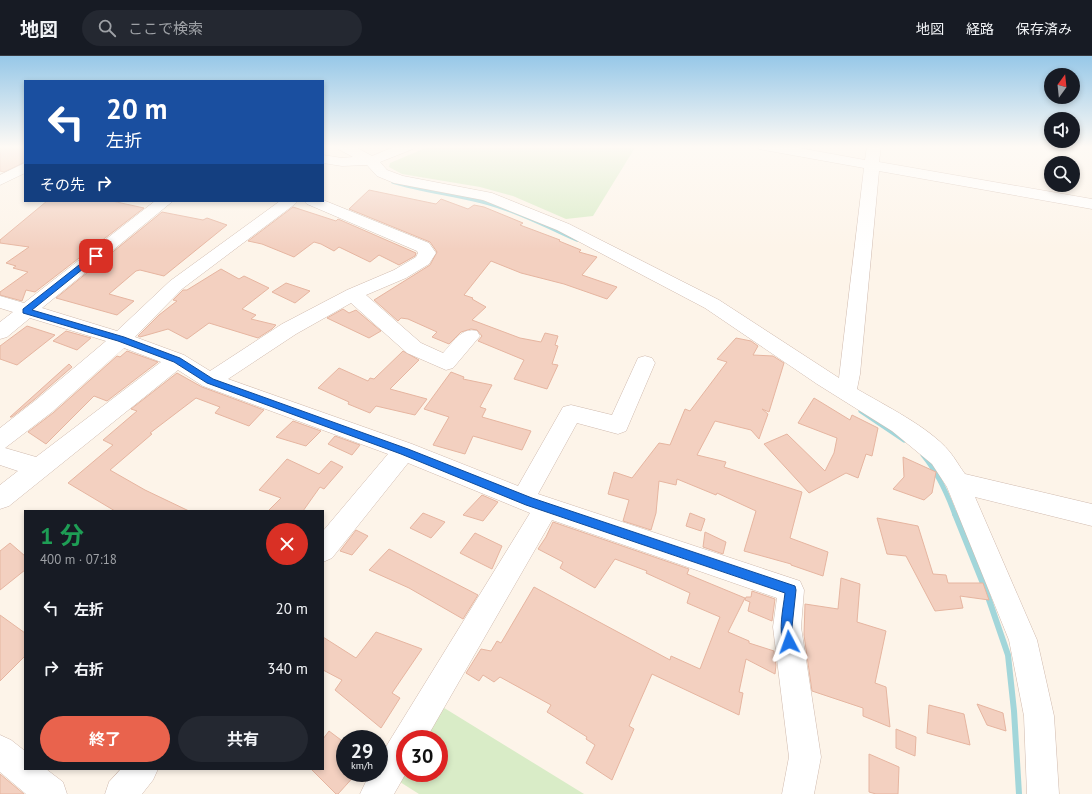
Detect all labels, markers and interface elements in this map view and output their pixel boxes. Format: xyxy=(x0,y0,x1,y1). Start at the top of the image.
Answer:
search box xyxy=(82,10,362,46)
text: 地図 xyxy=(20,17,58,41)
icon: search xyxy=(96,17,118,39)
text: ここで検索 xyxy=(128,19,203,38)
text: 地図 xyxy=(916,20,944,38)
text: 経路 xyxy=(966,20,994,38)
text: 保存済み xyxy=(1016,20,1072,38)
north arrow xyxy=(1044,68,1080,104)
map controls xyxy=(1044,68,1080,192)
text: 20 m xyxy=(106,90,167,127)
icon: left xyxy=(40,96,92,148)
button: sound xyxy=(1044,112,1080,148)
text: 左折 xyxy=(106,129,142,152)
button: search xyxy=(1044,156,1080,192)
icon: right xyxy=(93,172,115,194)
text: その先 xyxy=(40,175,85,194)
pin xyxy=(79,239,113,273)
icon: arrive xyxy=(85,245,107,267)
text: 1 分 xyxy=(40,520,84,551)
button: close xyxy=(266,523,308,565)
text: 400 m · 07:18 xyxy=(40,551,117,568)
icon: left xyxy=(40,597,62,619)
text: 20 m xyxy=(275,599,308,618)
text: 左折 xyxy=(74,600,104,619)
position arrow xyxy=(768,621,810,663)
icon: right xyxy=(40,657,62,679)
text: 340 m xyxy=(267,659,308,678)
text: 右折 xyxy=(74,660,104,679)
button: 終了 xyxy=(40,716,170,762)
button: 共有 xyxy=(178,716,308,762)
speed limit sign: 30 xyxy=(396,730,448,782)
text: 29 xyxy=(351,738,373,764)
text: km/h xyxy=(351,759,373,772)

